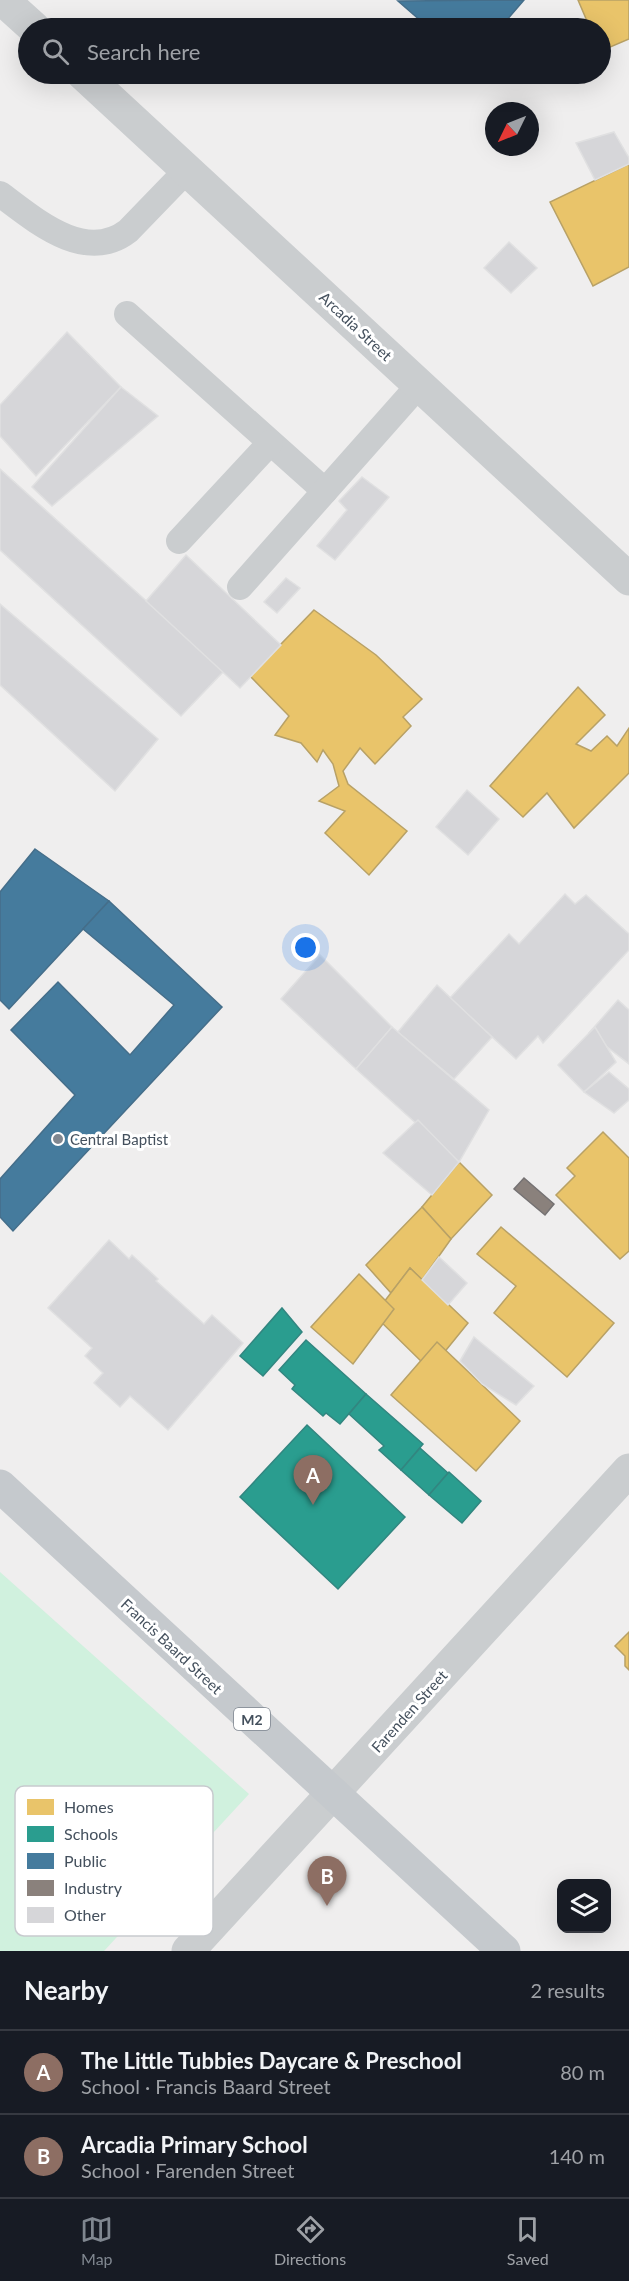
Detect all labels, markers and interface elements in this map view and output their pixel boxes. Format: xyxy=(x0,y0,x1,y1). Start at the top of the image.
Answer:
search box xyxy=(18,18,611,84)
icon: search xyxy=(39,35,72,68)
text: Search here xyxy=(87,38,200,65)
north arrow xyxy=(485,102,539,156)
street label: Arcadia Street xyxy=(316,288,396,365)
your location xyxy=(291,933,320,962)
place label: Central Baptist xyxy=(70,1130,169,1148)
marker: Central Baptist xyxy=(51,1132,65,1146)
pin: A xyxy=(294,1456,332,1505)
street label: Francis Baard Street xyxy=(118,1595,227,1698)
street label: Farenden Street xyxy=(367,1666,451,1756)
road number: M2 xyxy=(234,1708,270,1730)
legend xyxy=(15,1786,213,1936)
text: Homes xyxy=(64,1797,114,1816)
text: Schools xyxy=(64,1824,118,1843)
text: Public xyxy=(64,1851,107,1870)
pin: B xyxy=(308,1856,346,1906)
text: Industry xyxy=(64,1878,123,1897)
map controls xyxy=(557,1879,611,1933)
button: layers xyxy=(557,1879,611,1933)
text: Other xyxy=(64,1905,106,1924)
text: Nearby xyxy=(24,1974,109,2006)
text: 2 results xyxy=(530,1978,605,2002)
text: The Little Tubbies Daycare & Preschool xyxy=(81,2047,462,2074)
text: A xyxy=(37,2060,50,2084)
text: 80 m xyxy=(560,2060,605,2084)
text: School · Francis Baard Street xyxy=(81,2074,331,2098)
text: Arcadia Primary School xyxy=(81,2131,308,2158)
text: B xyxy=(37,2144,50,2168)
text: 140 m xyxy=(549,2144,605,2168)
text: School · Farenden Street xyxy=(81,2158,294,2182)
tab: Map xyxy=(80,2213,113,2268)
tab: Directions xyxy=(274,2213,346,2268)
tab: Saved xyxy=(507,2213,549,2268)

